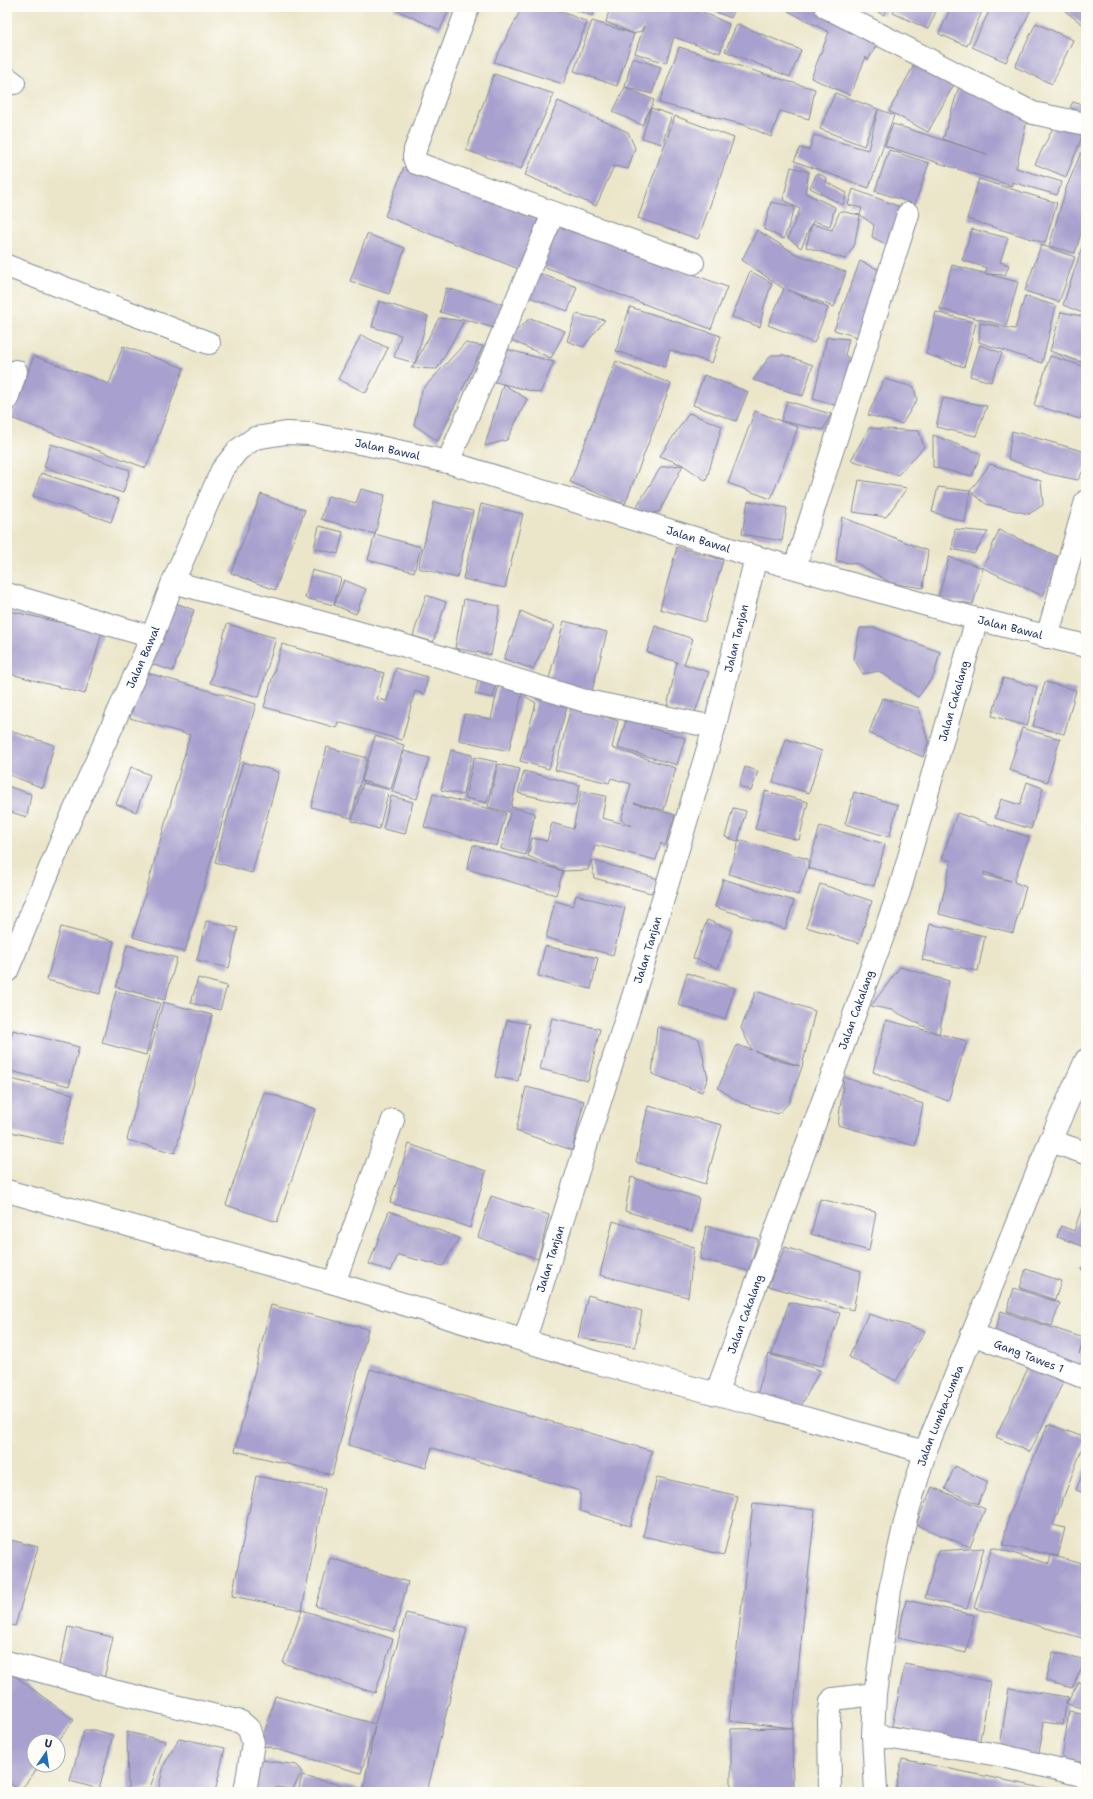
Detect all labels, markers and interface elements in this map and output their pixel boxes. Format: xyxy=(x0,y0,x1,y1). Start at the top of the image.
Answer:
street label: Jalan Bawal xyxy=(353,435,422,464)
street label: Jalan Bawal xyxy=(664,523,733,557)
street label: Jalan Tanjan xyxy=(721,603,752,674)
street label: Jalan Bawal xyxy=(976,612,1045,643)
street label: Jalan Bawal xyxy=(123,624,164,691)
street label: Jalan Cakalang xyxy=(935,659,973,743)
street label: Jalan Tanjan xyxy=(631,914,665,985)
street label: Jalan Cakalang xyxy=(835,968,878,1052)
street label: Jalan Tanjan xyxy=(533,1223,568,1294)
street label: Jalan Cakalang xyxy=(724,1272,767,1356)
street label: Gang Tawes 1 xyxy=(992,1336,1066,1377)
street label: Jalan Lumba-Lumba xyxy=(914,1363,967,1468)
north arrow xyxy=(26,1733,66,1773)
text: U xyxy=(43,1736,53,1752)

